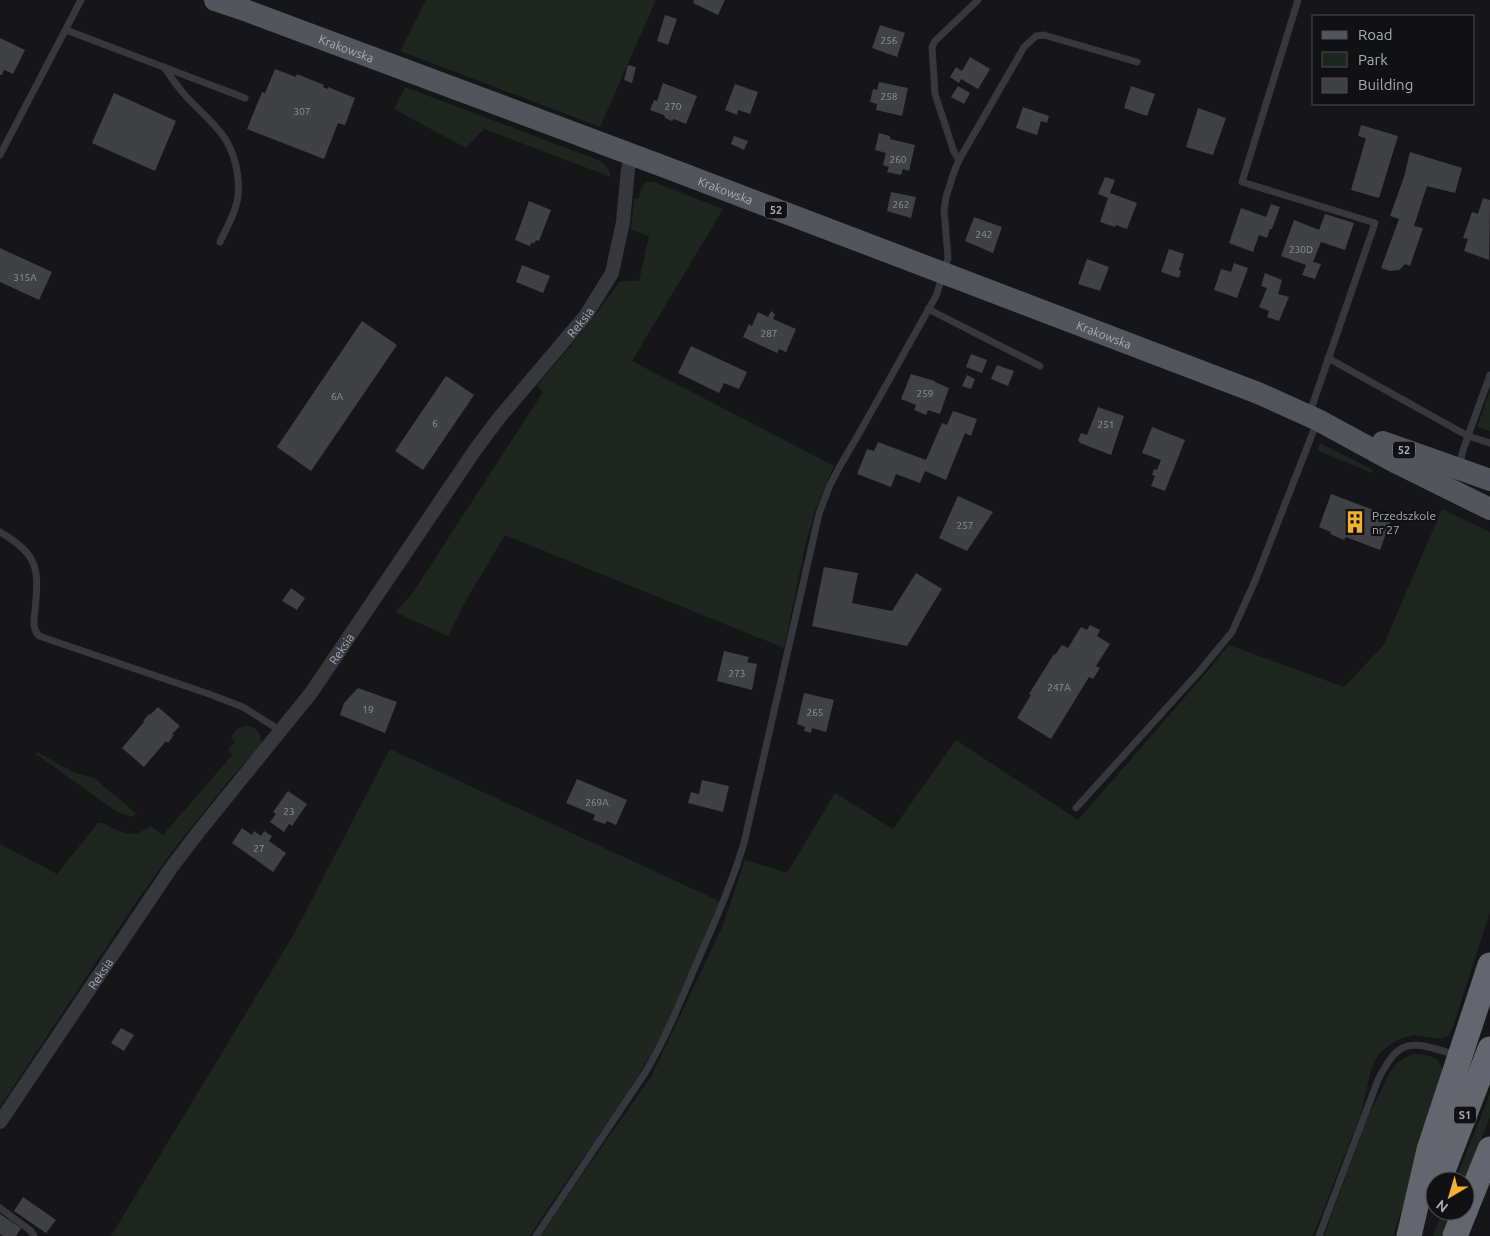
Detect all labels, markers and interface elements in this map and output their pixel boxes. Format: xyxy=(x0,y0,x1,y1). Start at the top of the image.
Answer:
legend xyxy=(1312,15,1475,105)
text: Road xyxy=(1358,26,1393,43)
street label: Krakowska xyxy=(317,32,376,64)
house number: 256 xyxy=(881,35,898,46)
text: Park xyxy=(1358,51,1388,68)
text: Building xyxy=(1358,76,1413,93)
house number: 258 xyxy=(881,91,898,102)
house number: 270 xyxy=(665,101,682,112)
house number: 307 xyxy=(294,106,310,117)
house number: 260 xyxy=(890,154,907,165)
street label: Krakowska xyxy=(697,174,755,206)
house number: 262 xyxy=(893,199,909,210)
road number: 52 xyxy=(765,202,787,218)
house number: 242 xyxy=(976,229,992,240)
house number: 230D xyxy=(1289,244,1313,255)
house number: 315A xyxy=(13,272,37,283)
street label: Reksia xyxy=(564,305,596,339)
street label: Krakowska xyxy=(1075,318,1133,351)
house number: 287 xyxy=(761,328,777,339)
house number: 259 xyxy=(917,388,933,399)
house number: 6A xyxy=(331,391,344,402)
house number: 6 xyxy=(432,418,438,429)
house number: 251 xyxy=(1098,419,1114,430)
road number: 52 xyxy=(1393,442,1415,458)
building icon: Przedszkole nr 27 xyxy=(1342,509,1368,535)
place label: Przedszkole nr 27 xyxy=(1372,509,1436,536)
house number: 257 xyxy=(957,520,973,531)
street label: Reksia xyxy=(326,631,356,666)
house number: 273 xyxy=(729,668,745,679)
house number: 247A xyxy=(1047,682,1071,693)
house number: 19 xyxy=(362,704,374,715)
house number: 265 xyxy=(807,707,823,718)
house number: 269A xyxy=(585,797,609,808)
house number: 23 xyxy=(283,806,295,817)
house number: 27 xyxy=(253,843,265,854)
street label: Reksia xyxy=(85,956,115,991)
road number: S1 xyxy=(1454,1106,1476,1124)
north arrow xyxy=(1425,1171,1475,1221)
text: N xyxy=(1433,1197,1451,1216)

